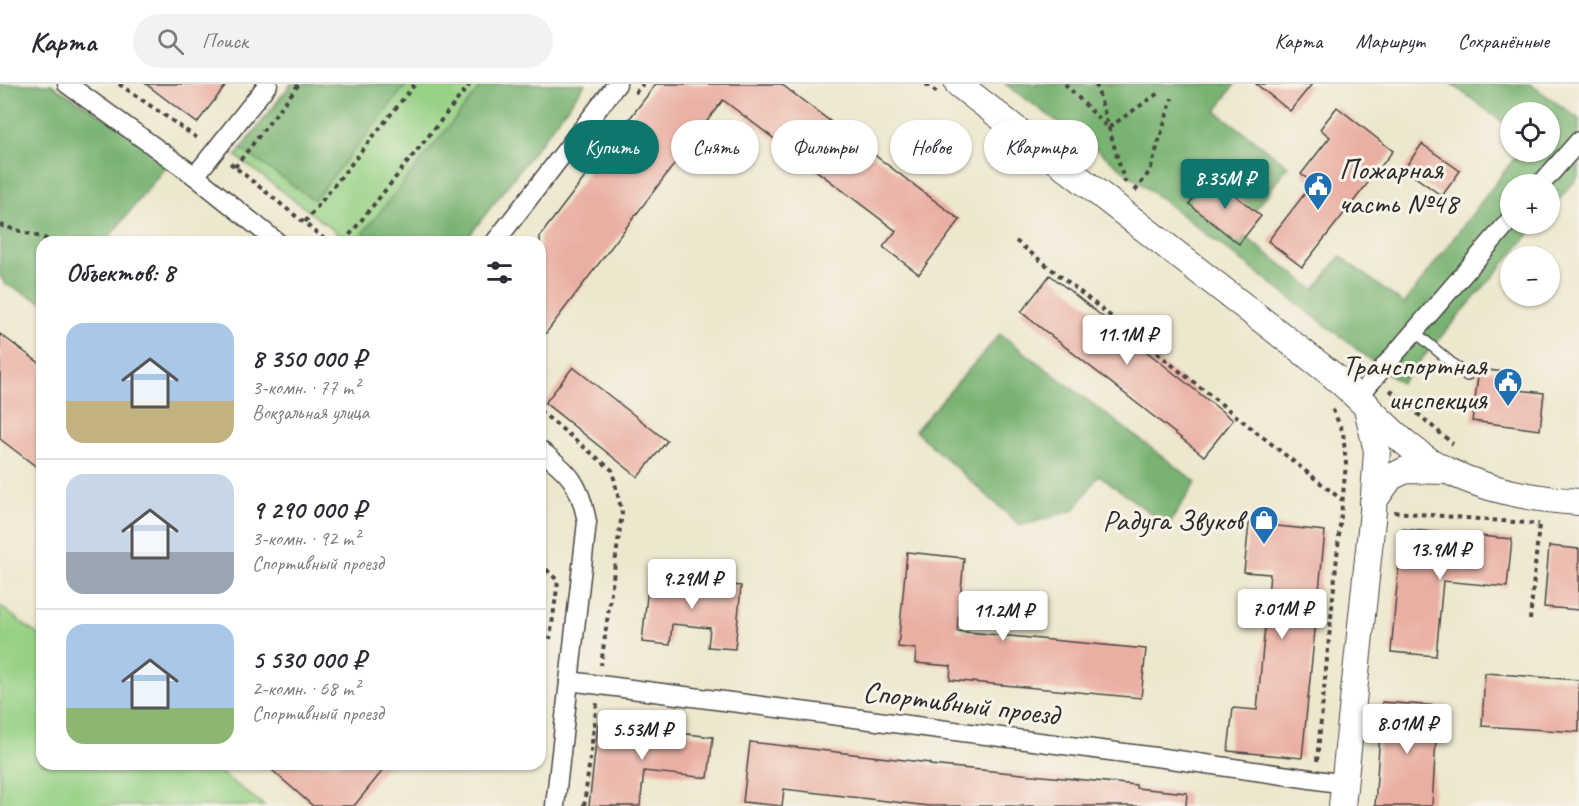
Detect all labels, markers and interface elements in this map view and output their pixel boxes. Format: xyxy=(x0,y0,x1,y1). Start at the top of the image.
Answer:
search box xyxy=(133,14,553,68)
text: Карта xyxy=(30,24,97,59)
icon: search xyxy=(154,25,187,58)
text: Поиск xyxy=(202,27,248,55)
text: Карта xyxy=(1274,28,1323,54)
text: Маршрут xyxy=(1356,28,1425,54)
text: Сохранённые xyxy=(1458,28,1549,54)
map controls xyxy=(1500,102,1560,306)
button: locate xyxy=(1500,102,1560,162)
chip: Купить xyxy=(564,120,659,174)
chip: Снять xyxy=(671,120,759,174)
chip: Фильтры xyxy=(771,120,878,174)
chip: Новое xyxy=(890,120,972,174)
chip: Квартира xyxy=(984,120,1098,174)
place label: Пожарная часть №48 xyxy=(1339,150,1461,222)
pin: 8.35M ₽ xyxy=(1170,159,1280,210)
text: 8.35M ₽ xyxy=(1195,166,1255,191)
public building icon: Пожарная часть №48 xyxy=(1302,170,1334,212)
button: + xyxy=(1500,174,1560,234)
button: − xyxy=(1500,246,1560,306)
text: Объектов: 8 xyxy=(66,256,175,289)
icon: filters xyxy=(483,256,516,289)
pin: 11.1M ₽ xyxy=(1072,315,1182,366)
text: 11.1M ₽ xyxy=(1097,322,1157,347)
text: 8 350 000 ₽ xyxy=(252,342,366,375)
place label: Транспортная инспекция xyxy=(1342,346,1488,418)
icon: home xyxy=(114,347,186,419)
public building icon: Транспортная инспекция xyxy=(1492,366,1524,408)
text: 3-комн. · 77 m² xyxy=(252,375,360,400)
text: Вокзальная улица xyxy=(252,400,369,425)
text: 9 290 000 ₽ xyxy=(252,493,366,526)
icon: home xyxy=(114,498,186,570)
place label: Радуга Звуков xyxy=(1102,501,1248,539)
shop icon: Радуга Звуков xyxy=(1248,504,1280,546)
text: 3-комн. · 92 m² xyxy=(252,526,360,551)
pin: 13.9M ₽ xyxy=(1385,530,1495,581)
text: 13.9M ₽ xyxy=(1410,537,1470,562)
text: Спортивный проезд xyxy=(252,551,383,576)
pin: 9.29M ₽ xyxy=(637,559,747,610)
text: 9.29M ₽ xyxy=(662,566,722,591)
pin: 7.01M ₽ xyxy=(1227,589,1337,640)
pin: 11.2M ₽ xyxy=(948,591,1058,642)
text: 7.01M ₽ xyxy=(1252,596,1312,621)
text: 11.2M ₽ xyxy=(973,598,1033,623)
text: 5 530 000 ₽ xyxy=(252,643,365,676)
icon: home xyxy=(114,648,186,720)
street label: Спортивный проезд xyxy=(861,672,1064,734)
text: 2-комн. · 68 m² xyxy=(252,676,360,701)
text: Спортивный проезд xyxy=(252,701,383,726)
pin: 8.01M ₽ xyxy=(1352,704,1462,755)
pin: 5.53M ₽ xyxy=(587,710,697,761)
text: 8.01M ₽ xyxy=(1377,711,1437,736)
text: 5.53M ₽ xyxy=(612,717,672,742)

